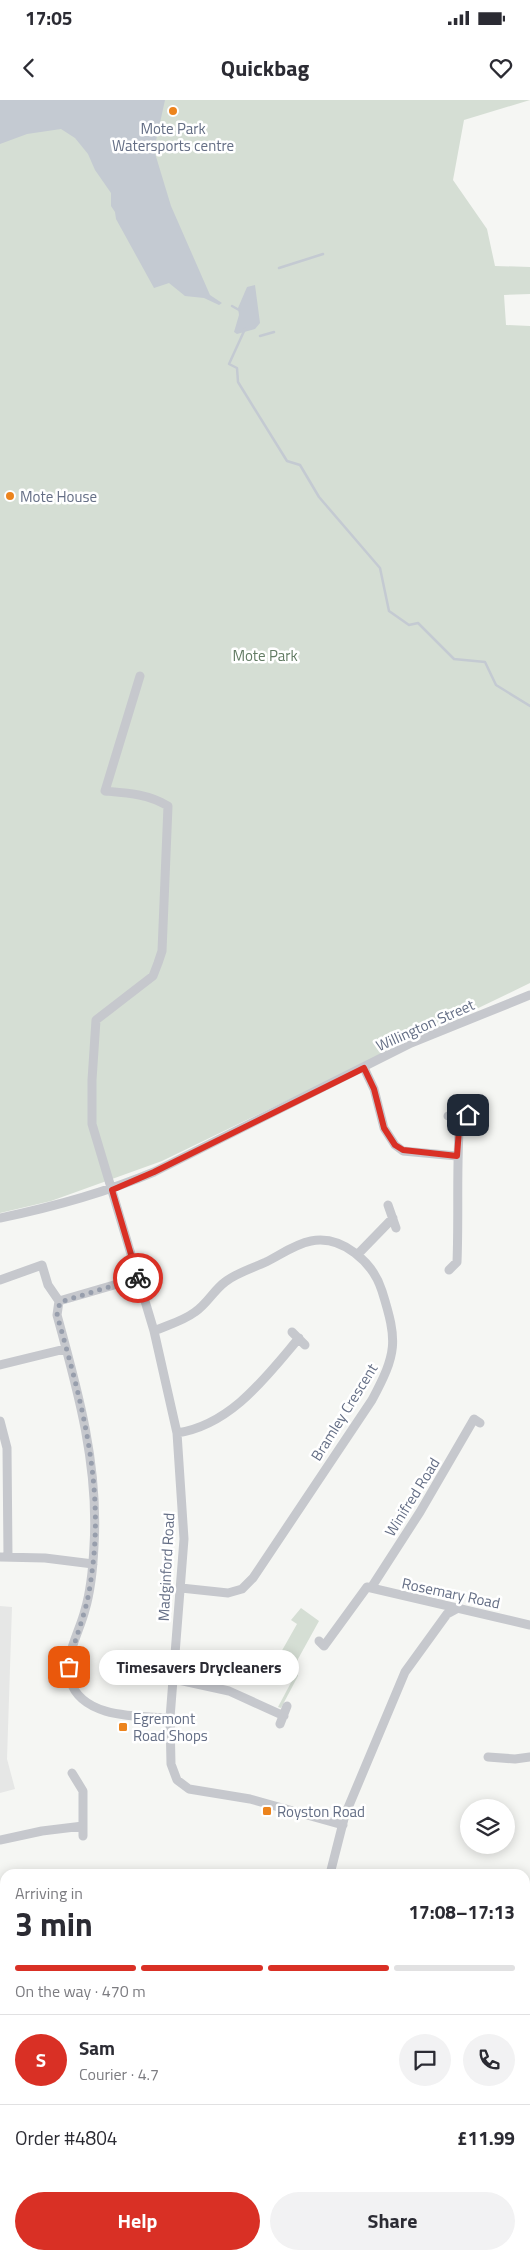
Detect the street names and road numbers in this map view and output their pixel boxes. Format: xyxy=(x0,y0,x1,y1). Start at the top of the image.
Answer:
street label: Willington Street xyxy=(372,993,479,1057)
street label: Bramley Crescent xyxy=(305,1358,384,1465)
street label: Winifred Road xyxy=(379,1453,445,1541)
street label: Madginford Road xyxy=(152,1512,180,1622)
street label: Rosemary Road xyxy=(400,1571,502,1615)

